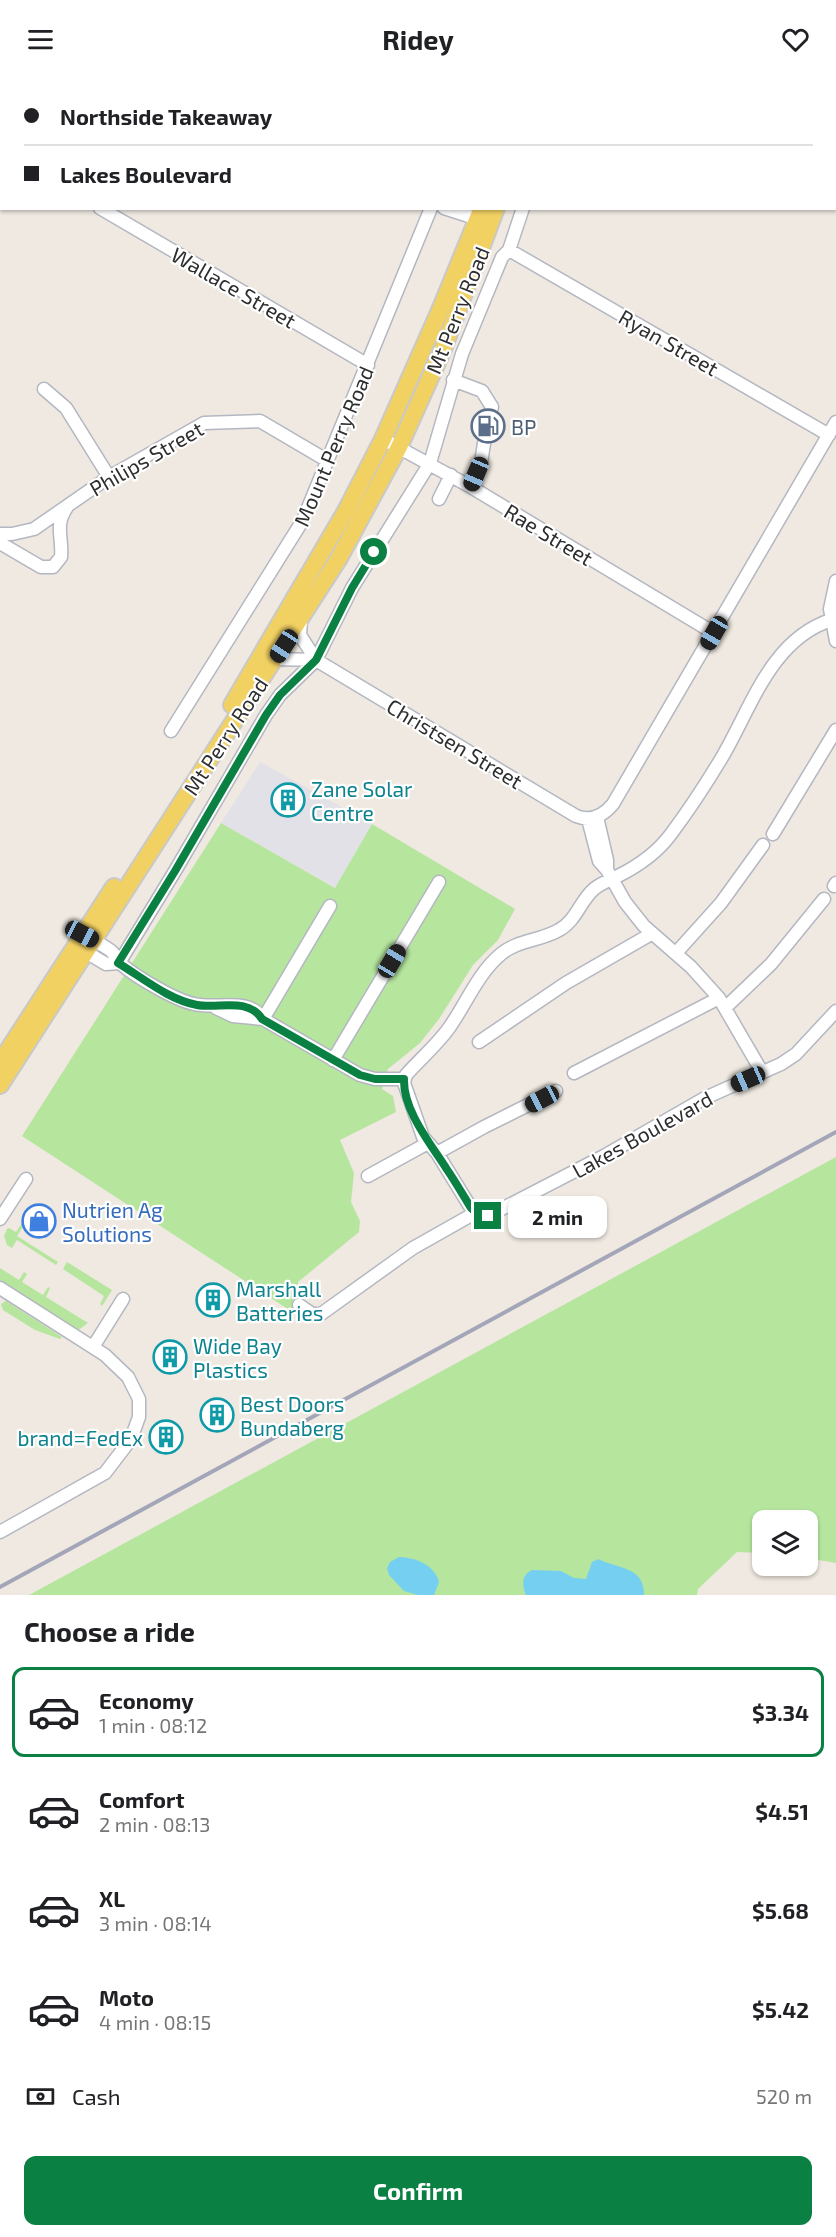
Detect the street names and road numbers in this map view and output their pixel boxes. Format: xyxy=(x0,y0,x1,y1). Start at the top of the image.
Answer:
street label: Wallace Street xyxy=(167,241,301,333)
street label: Mt Perry Road xyxy=(420,243,494,377)
street label: Ryan Street xyxy=(615,303,723,381)
street label: Mount Perry Road xyxy=(288,362,378,530)
street label: Philips Street xyxy=(85,415,207,501)
street label: Rae Street xyxy=(500,498,598,570)
street label: Mt Perry Road xyxy=(178,673,272,799)
street label: Christsen Street xyxy=(383,693,527,793)
street label: Lakes Boulevard xyxy=(568,1085,716,1183)

